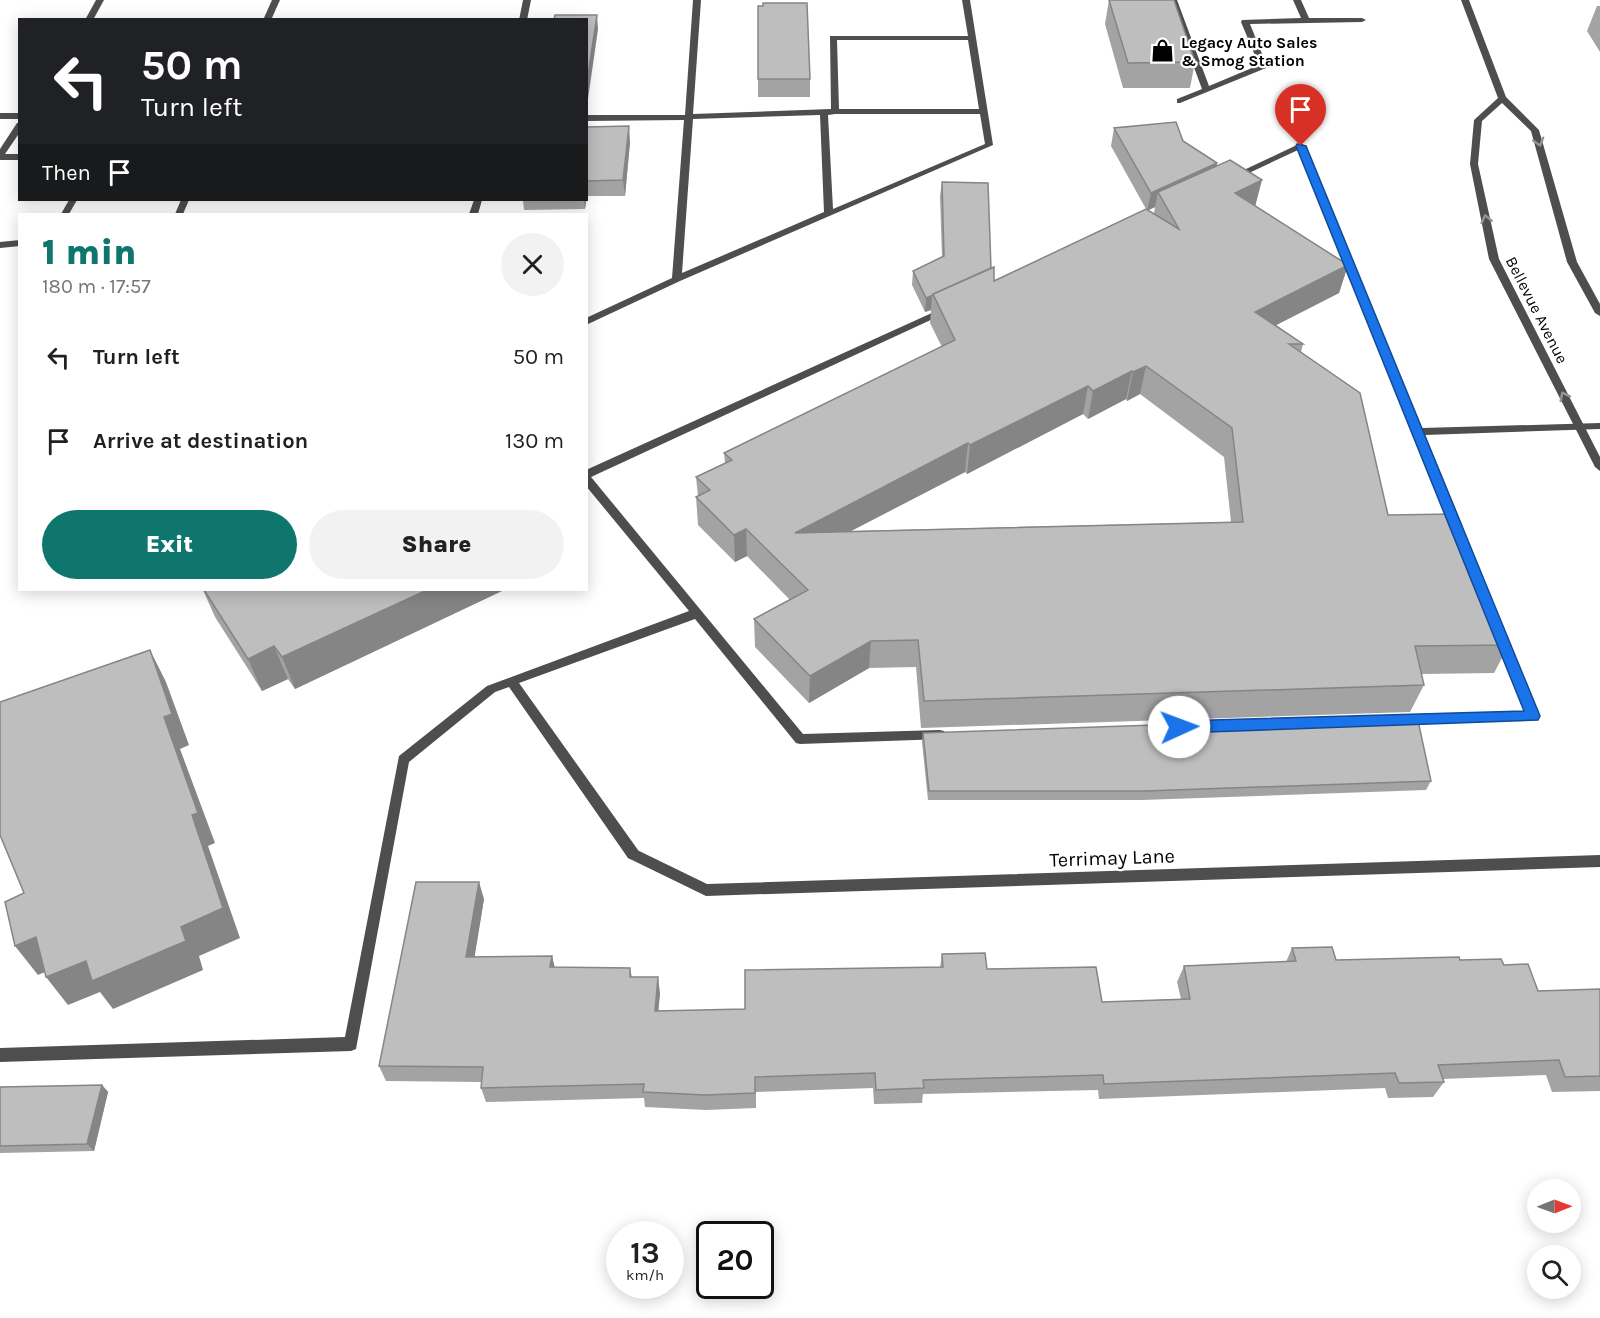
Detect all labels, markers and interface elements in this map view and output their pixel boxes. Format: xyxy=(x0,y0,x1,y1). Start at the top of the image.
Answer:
place label: Legacy Auto Sales & Smog Station xyxy=(1181,33,1317,70)
shop icon: Legacy Auto Sales & Smog Station xyxy=(1150,38,1176,64)
text: 50 m xyxy=(141,40,243,90)
icon: left xyxy=(42,42,120,120)
pin xyxy=(1275,84,1326,146)
text: Turn left xyxy=(141,91,242,123)
icon: arrive xyxy=(1284,93,1317,126)
one-way arrow xyxy=(1532,136,1544,147)
icon: arrive xyxy=(103,156,136,189)
text: Then xyxy=(42,160,91,186)
one-way arrow xyxy=(1480,214,1493,224)
text: 1 min xyxy=(42,231,136,273)
button: close xyxy=(501,233,564,296)
street label: Bellevue Avenue xyxy=(1502,253,1572,367)
text: 180 m · 17:57 xyxy=(42,275,151,298)
icon: left xyxy=(42,341,75,374)
text: Turn left xyxy=(93,344,180,370)
text: 50 m xyxy=(513,344,564,370)
one-way arrow xyxy=(1560,392,1571,402)
icon: arrive xyxy=(42,425,75,458)
text: Arrive at destination xyxy=(93,428,308,454)
text: 130 m xyxy=(505,428,564,454)
button: Exit xyxy=(42,510,297,579)
button: Share xyxy=(309,510,564,579)
position arrow xyxy=(1147,695,1211,759)
street label: Terrimay Lane xyxy=(1049,844,1175,872)
north arrow xyxy=(1527,1179,1581,1233)
map controls xyxy=(1527,1179,1581,1299)
speed limit sign: 20 xyxy=(696,1221,774,1299)
text: 13 xyxy=(630,1235,660,1271)
button: search xyxy=(1527,1245,1581,1299)
text: km/h xyxy=(626,1266,664,1284)

